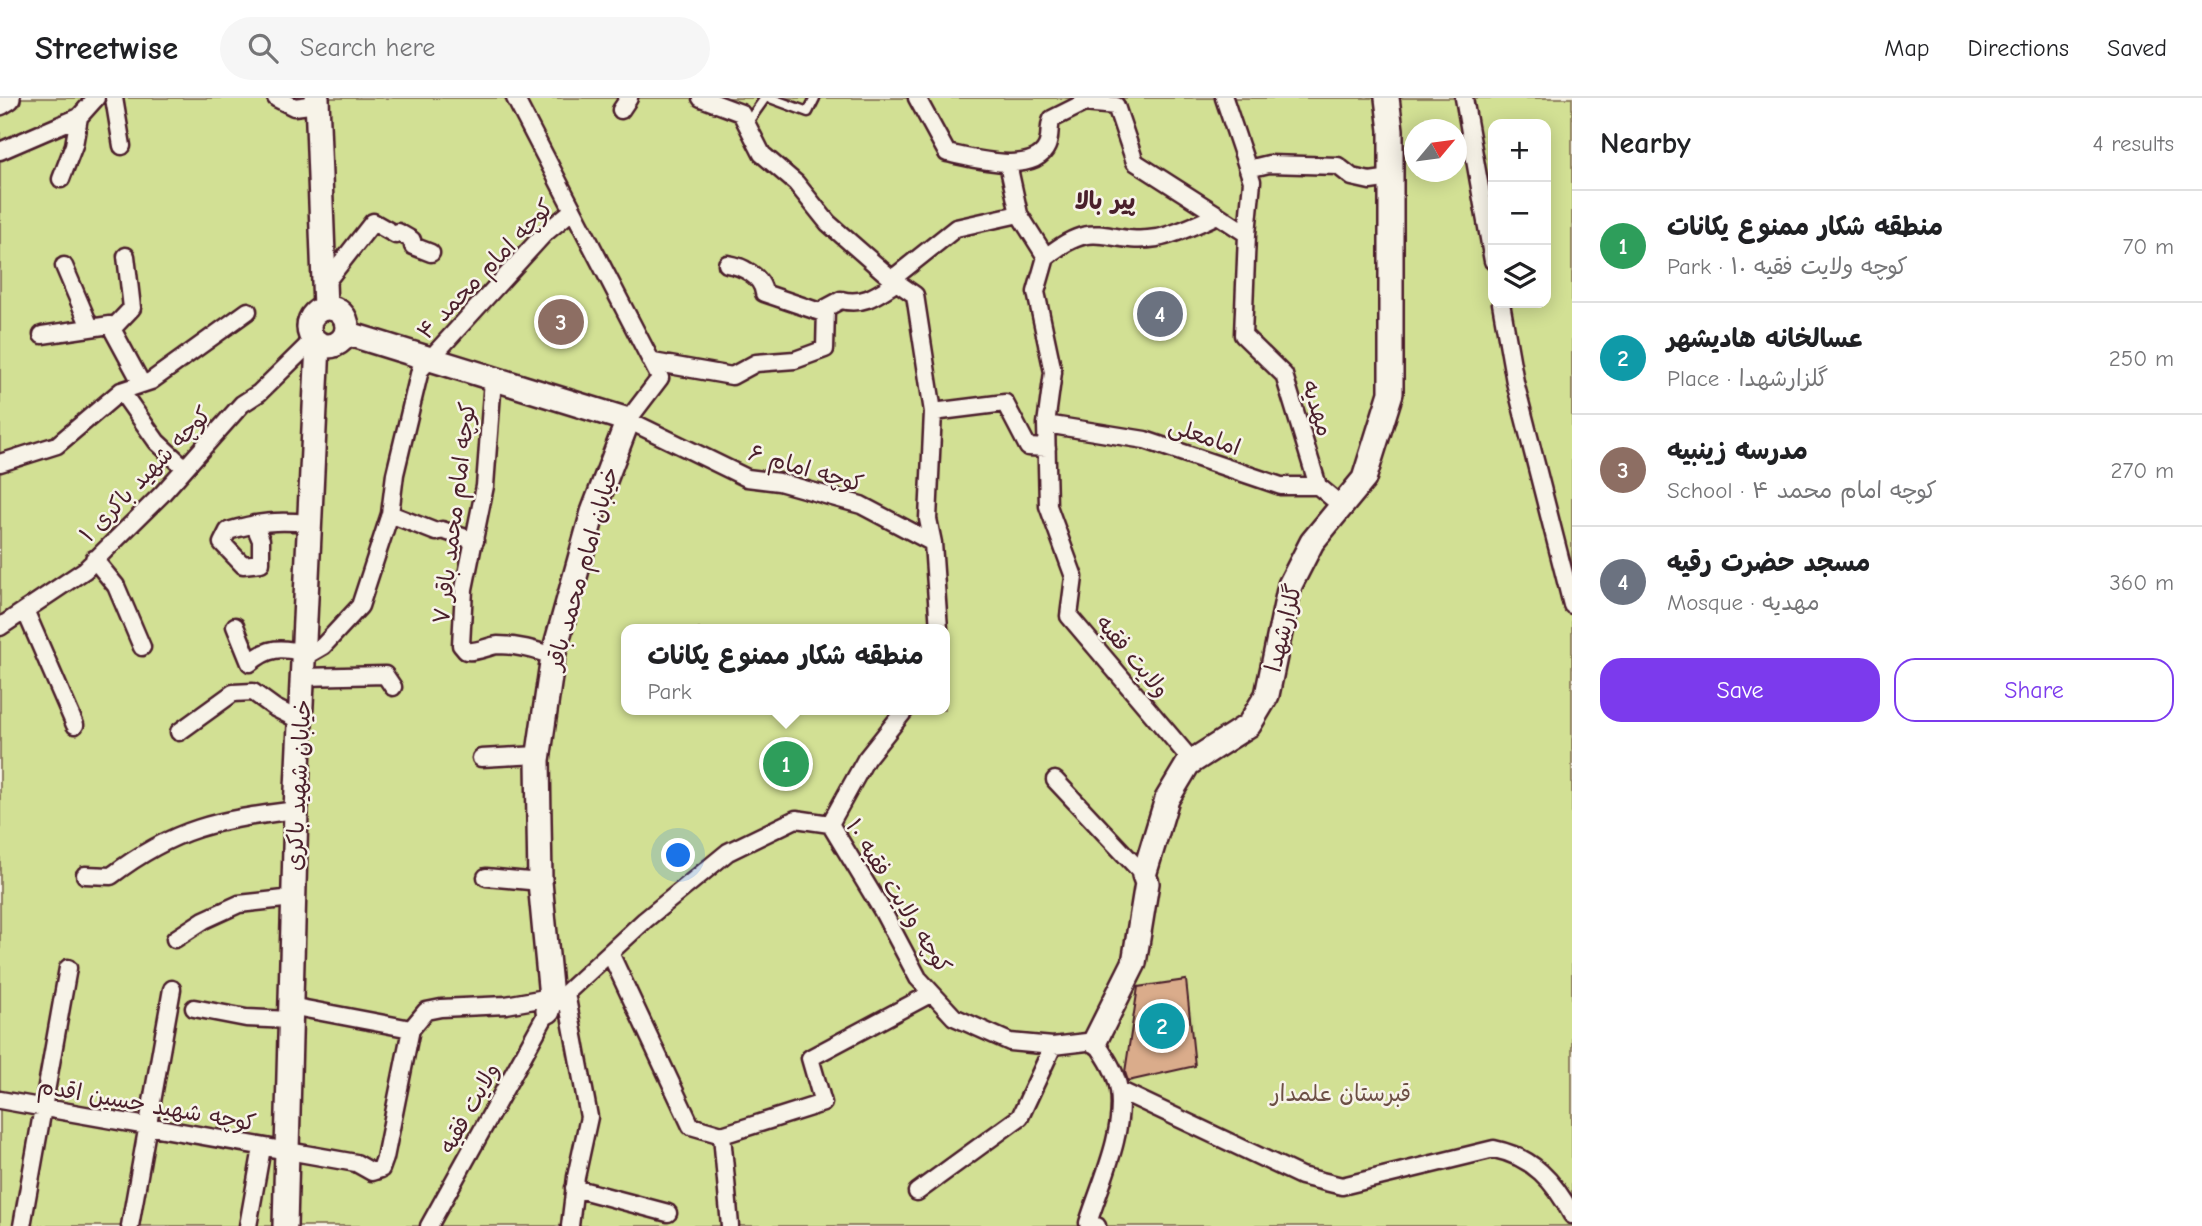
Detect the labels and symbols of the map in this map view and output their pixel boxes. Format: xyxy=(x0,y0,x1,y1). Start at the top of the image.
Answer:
north arrow xyxy=(1404,119,1467,182)
district label: پیر بالا xyxy=(1075,187,1135,216)
street label: کوچه امام محمد ۴ xyxy=(411,193,562,348)
pin: 4 xyxy=(1137,288,1183,340)
pin: 3 xyxy=(538,296,584,348)
street label: مهدیه xyxy=(1296,377,1339,439)
street label: کوچه امام محمد باقر ۷ xyxy=(427,400,486,626)
street label: کوچه شهید باکری ۱ xyxy=(74,401,217,548)
street label: امامعلی xyxy=(1165,412,1244,462)
street label: کوچه امام ۶ xyxy=(744,439,867,502)
street label: خیابان امام محمد باقر xyxy=(540,464,628,676)
street label: گلزارشهدا xyxy=(1260,581,1307,675)
street label: ولایت فقیه xyxy=(1090,610,1175,703)
street label: خیابان شهید باکری xyxy=(281,699,316,871)
pin: 1 xyxy=(763,738,809,790)
street label: کوچه ولایت فقیه ۱۰ xyxy=(840,814,957,979)
your location xyxy=(661,838,695,872)
pin: 2 xyxy=(1139,1000,1185,1052)
street label: ولایت فقیه xyxy=(434,1058,505,1158)
street label: کوچه شهید حسین اقدم xyxy=(35,1072,258,1141)
park label: قبرستان علمدار xyxy=(1269,1080,1411,1107)

